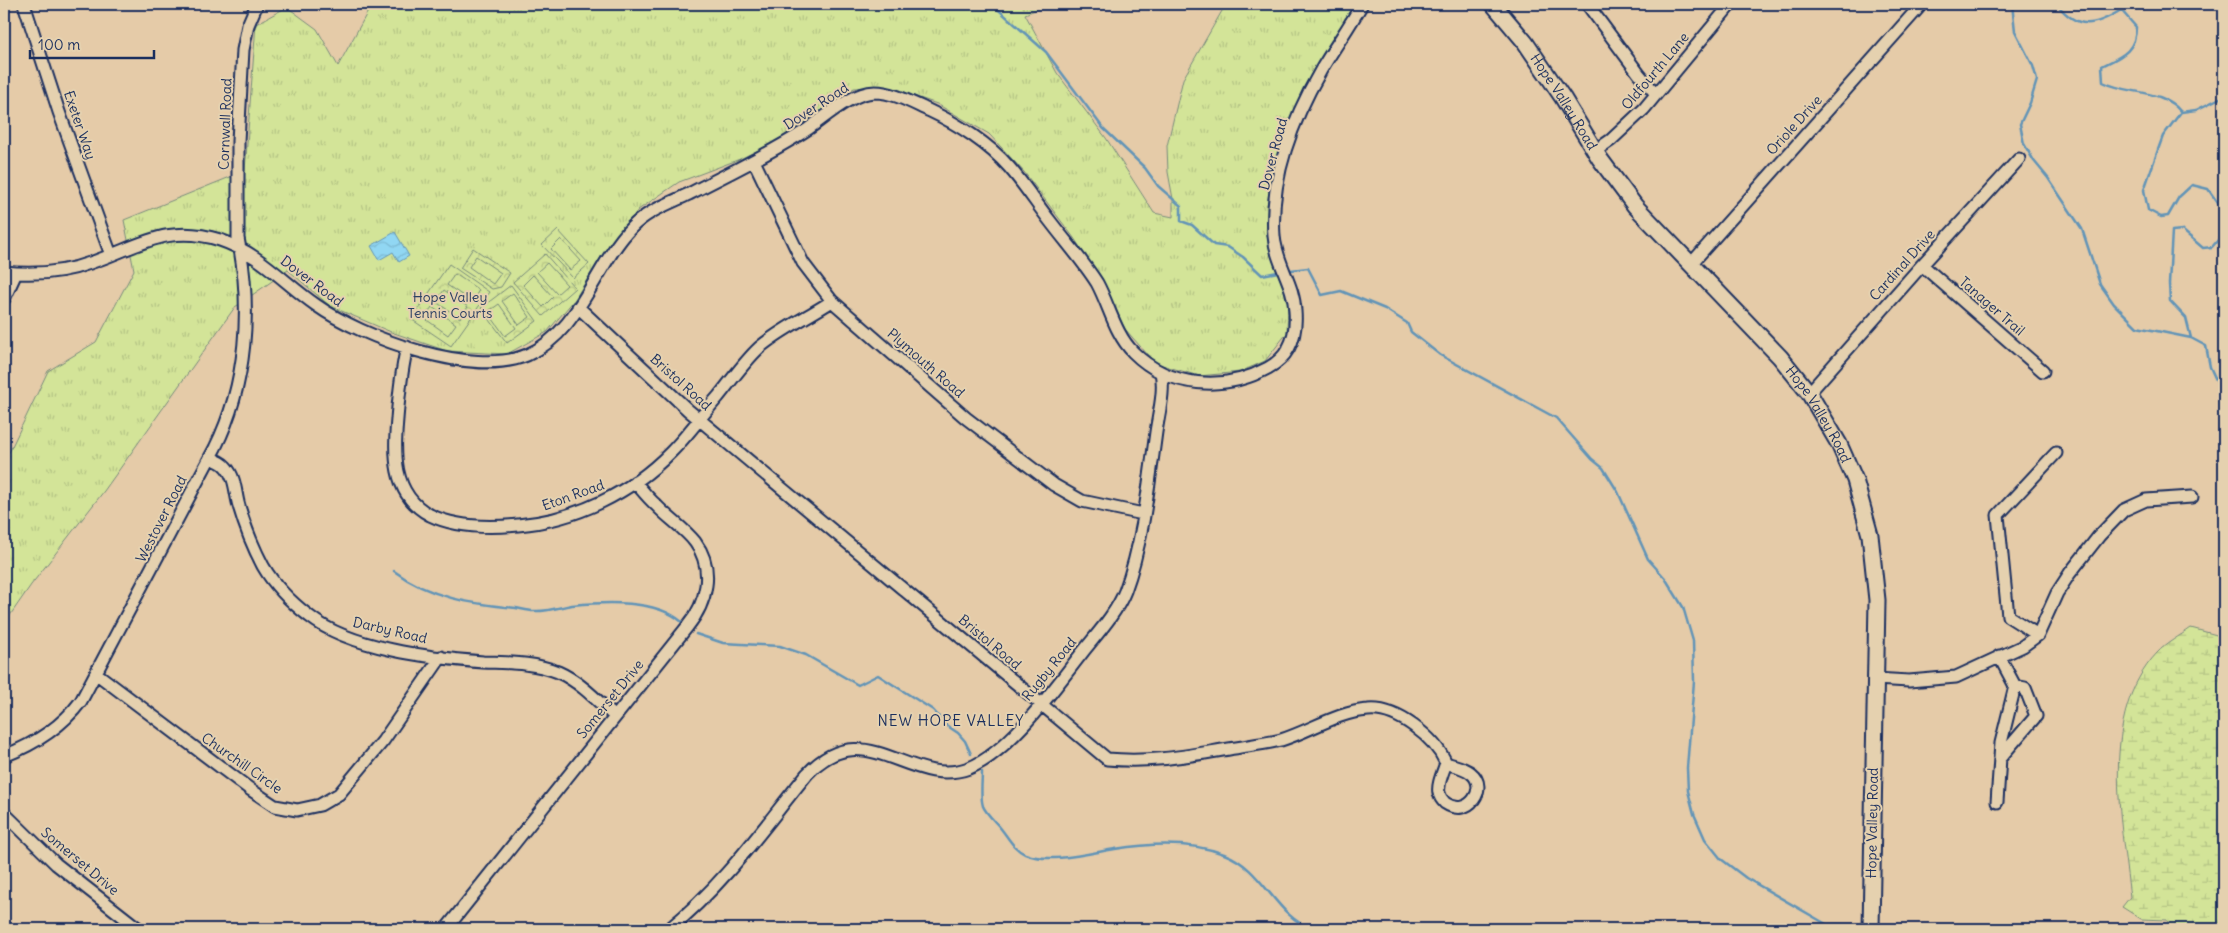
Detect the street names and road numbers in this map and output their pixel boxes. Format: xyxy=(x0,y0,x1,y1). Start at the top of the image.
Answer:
street label: Oldfourth Lane xyxy=(1617,29,1693,113)
street label: Hope Valley Road xyxy=(1526,50,1601,153)
street label: Cornwall Road xyxy=(214,78,236,170)
street label: Dover Road xyxy=(780,78,852,134)
street label: Exeter Way xyxy=(60,88,100,162)
street label: Oriole Drive xyxy=(1762,91,1826,159)
street label: Dover Road xyxy=(1255,116,1291,192)
street label: Cardinal Drive xyxy=(1865,226,1939,304)
street label: Dover Road xyxy=(277,252,347,310)
street label: Tanager Trail xyxy=(1956,273,2028,339)
street label: Plymouth Road xyxy=(884,324,968,402)
street label: Bristol Road xyxy=(647,350,715,414)
street label: Hope Valley Road xyxy=(1782,362,1855,465)
street label: Westover Road xyxy=(131,473,191,565)
street label: Eton Road xyxy=(539,475,607,515)
street label: Bristol Road xyxy=(955,611,1025,673)
street label: Darby Road xyxy=(351,613,429,647)
street label: Rugby Road xyxy=(1018,634,1080,704)
street label: Somerset Drive xyxy=(573,656,647,742)
street label: Churchill Circle xyxy=(198,728,286,798)
street label: Hope Valley Road xyxy=(1862,767,1882,879)
street label: Somerset Drive xyxy=(37,823,123,899)

